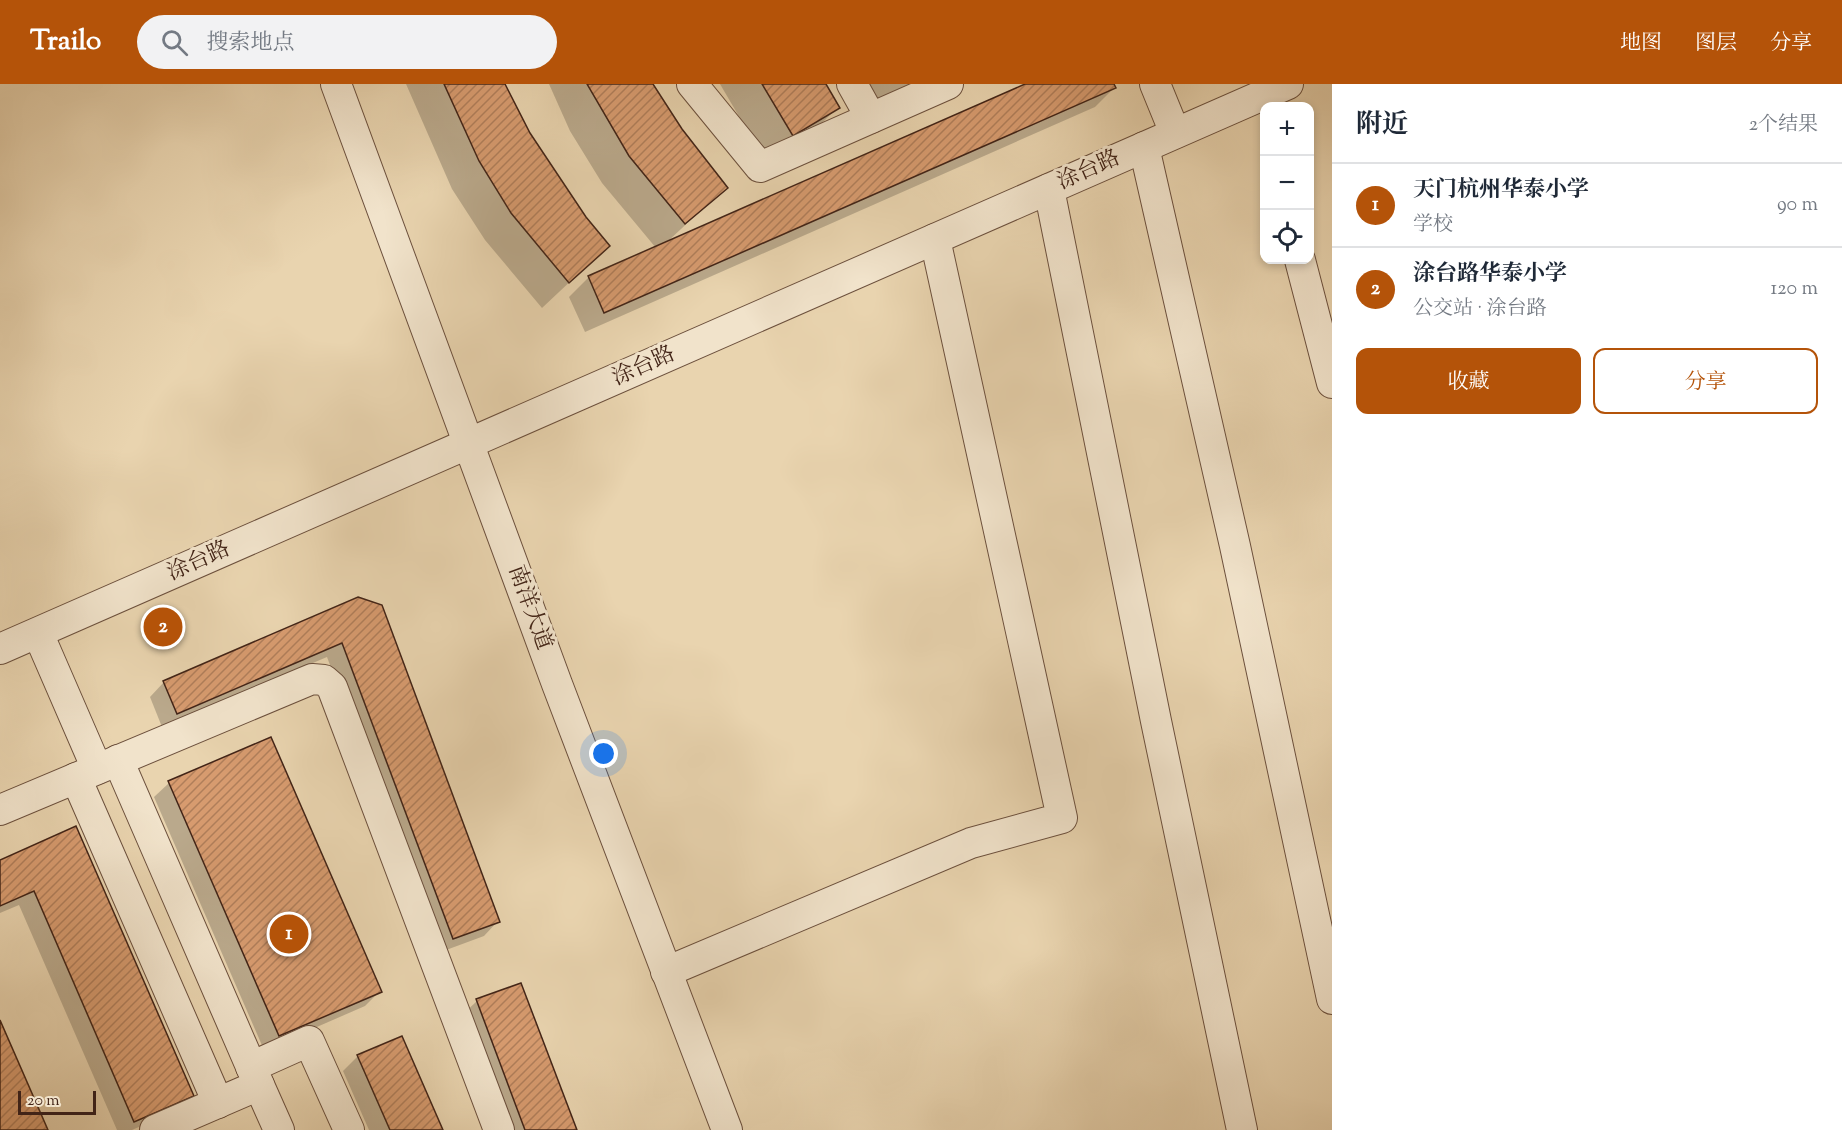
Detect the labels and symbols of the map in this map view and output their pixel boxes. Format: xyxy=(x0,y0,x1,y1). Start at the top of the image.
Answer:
street label: 涂台路 xyxy=(1052,143,1126,199)
street label: 涂台路 xyxy=(607,339,681,395)
street label: 涂台路 xyxy=(162,534,236,590)
street label: 南洋大道 xyxy=(499,561,559,655)
pin: 2 xyxy=(144,604,182,650)
your location xyxy=(589,739,618,768)
pin: 1 xyxy=(270,912,308,956)
scale bar xyxy=(18,1088,96,1116)

